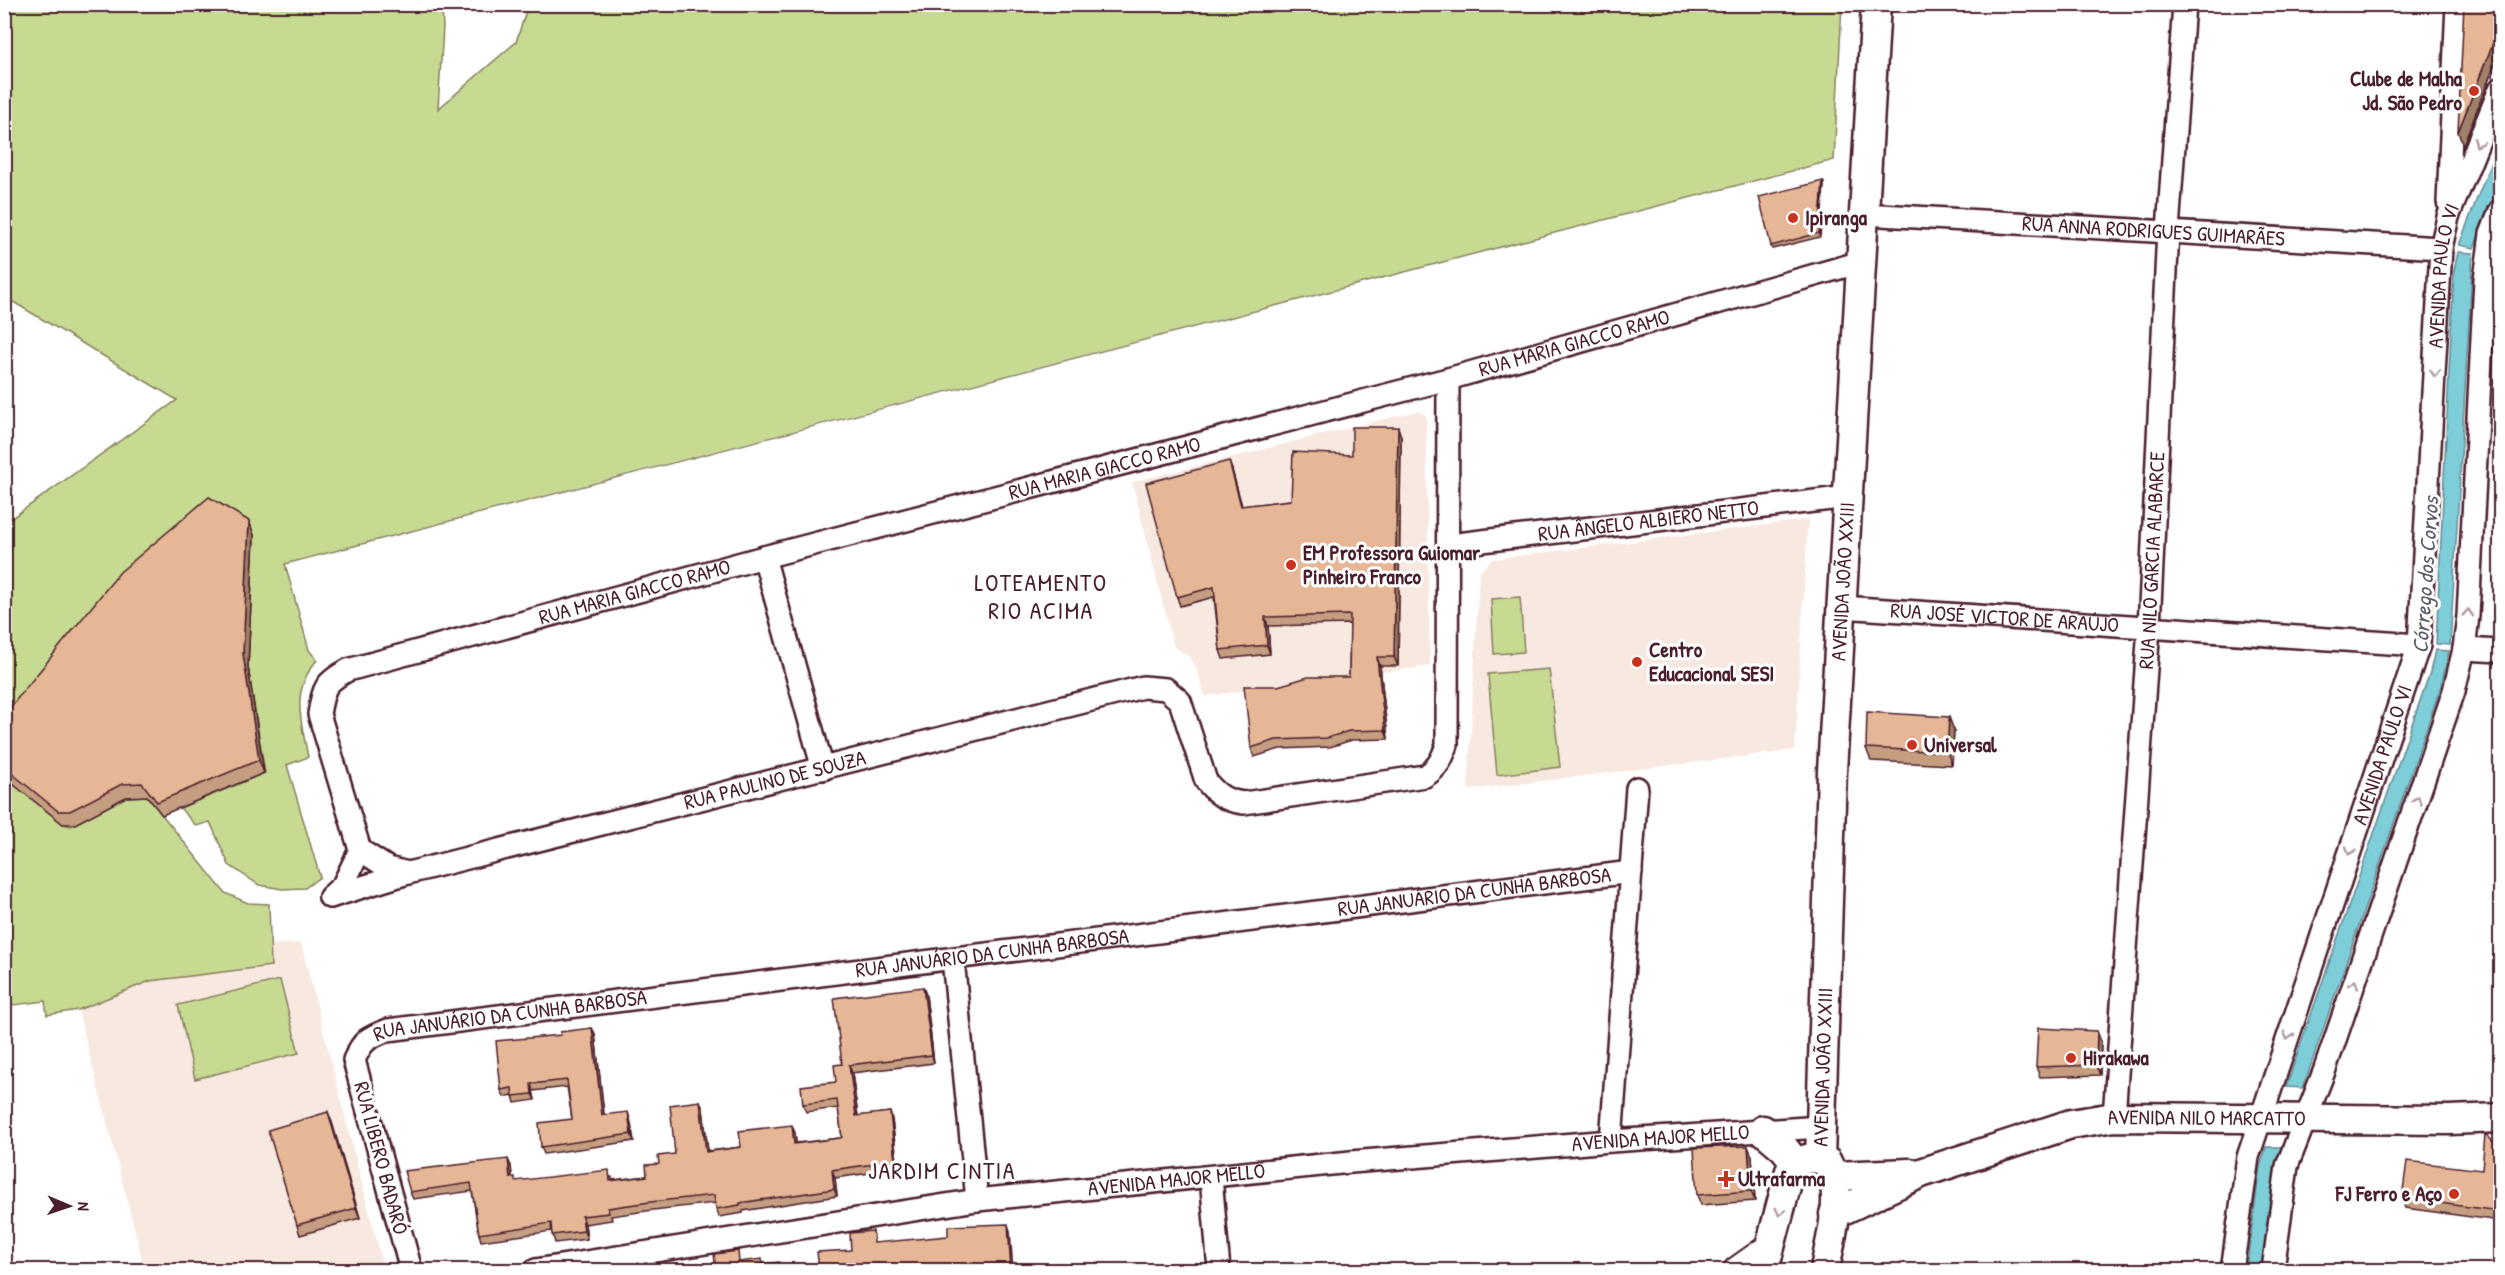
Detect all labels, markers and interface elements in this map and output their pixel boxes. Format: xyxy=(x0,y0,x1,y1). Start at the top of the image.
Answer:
place label: Clube de Malha Jd. São Pedro xyxy=(2350,64,2463,117)
marker: Clube de Malha Jd. São Pedro xyxy=(2467,84,2481,98)
one-way arrow xyxy=(2473,137,2485,148)
street label: AVENIDA PAULO VI xyxy=(2420,199,2466,349)
place label: Ipiranga xyxy=(1805,203,1868,233)
street label: RUA ANNA RODRIGUES GUIMARÃES xyxy=(2021,208,2286,253)
marker: Ipiranga xyxy=(1786,211,1800,225)
street label: RUA MARIA GIACCO RAMO xyxy=(1475,302,1673,384)
one-way arrow xyxy=(2428,369,2441,378)
street label: RUA MARIA GIACCO RAMO xyxy=(1005,429,1204,507)
street label: RUA NILO GARCIA ALABARCE xyxy=(2131,451,2171,670)
street label: RUA ÂNGELO ALBIERO NETTO xyxy=(1536,493,1761,548)
water label: Córrego dos Corvos xyxy=(2405,493,2446,654)
street label: AVENIDA JOÃO XXIII xyxy=(1823,501,1861,662)
place label: EM Professora Guiomar Pinheiro Franco xyxy=(1303,538,1481,591)
street label: RUA MARIA GIACCO RAMO xyxy=(535,552,734,632)
marker: EM Professora Guiomar Pinheiro Franco xyxy=(1284,558,1298,572)
district label: LOTEAMENTO RIO ACIMA xyxy=(974,566,1108,626)
street label: RUA JOSÉ VICTOR DE ARAÚJO xyxy=(1890,595,2120,639)
one-way arrow xyxy=(2461,608,2474,617)
place label: Centro Educacional SESI xyxy=(1649,635,1774,688)
marker: Centro Educacional SESI xyxy=(1630,655,1644,669)
street label: AVENIDA PAULO VI xyxy=(2345,681,2419,828)
place label: Universal xyxy=(1924,730,1997,759)
marker: Universal xyxy=(1905,738,1919,752)
street label: RUA PAULINO DE SOUZA xyxy=(681,743,869,817)
one-way arrow xyxy=(2409,795,2422,806)
one-way arrow xyxy=(2345,845,2358,856)
street label: RUA JANUÁRIO DA CUNHA BARBOSA xyxy=(1336,860,1613,923)
street label: RUA JANUÁRIO DA CUNHA BARBOSA xyxy=(854,921,1130,984)
one-way arrow xyxy=(2346,980,2359,990)
street label: RUA JANUÁRIO DA CUNHA BARBOSA xyxy=(369,982,648,1048)
street label: AVENIDA JOÃO XXIII xyxy=(1805,987,1839,1147)
one-way arrow xyxy=(2283,1030,2295,1040)
place label: Hirakawa xyxy=(2083,1043,2150,1072)
marker: Hirakawa xyxy=(2064,1051,2078,1065)
street label: RUA LIBERO BADARÓ xyxy=(347,1078,416,1238)
street label: AVENIDA NILO MARCATTO xyxy=(2105,1102,2306,1133)
street label: AVENIDA MAJOR MELLO xyxy=(1570,1117,1750,1158)
district label: JARDIM CINTIA xyxy=(868,1154,1016,1186)
street label: AVENIDA MAJOR MELLO xyxy=(1086,1156,1267,1203)
place label: Ultrafarma xyxy=(1738,1164,1826,1193)
marker: Ultrafarma xyxy=(1719,1172,1733,1186)
north arrow xyxy=(39,1176,99,1236)
place label: FJ Ferro e Aço xyxy=(2335,1179,2443,1208)
marker: FJ Ferro e Aço xyxy=(2447,1187,2461,1201)
text: N xyxy=(73,1202,95,1212)
one-way arrow xyxy=(1774,1207,1787,1217)

